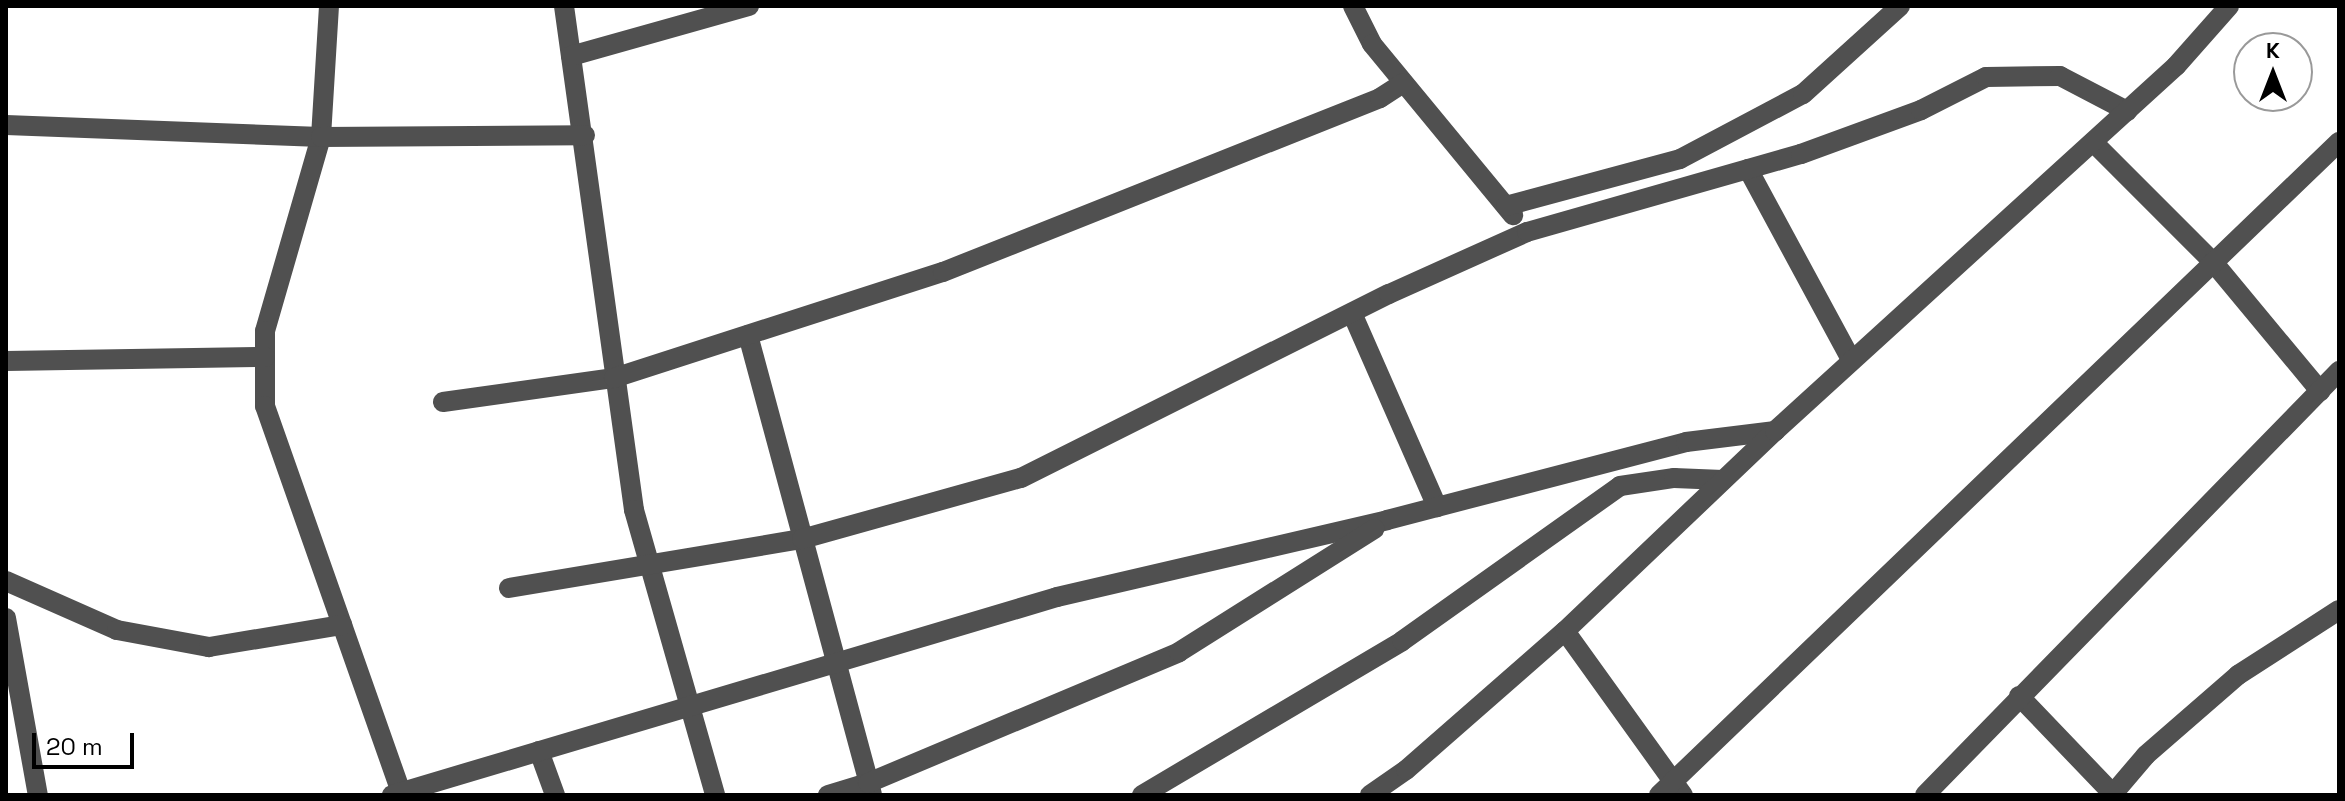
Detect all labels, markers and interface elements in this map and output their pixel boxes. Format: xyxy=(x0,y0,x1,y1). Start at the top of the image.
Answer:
north arrow xyxy=(2233,32,2313,112)
text: K xyxy=(2266,36,2280,64)
scale bar xyxy=(36,717,138,767)
text: 20 m xyxy=(46,731,103,762)

